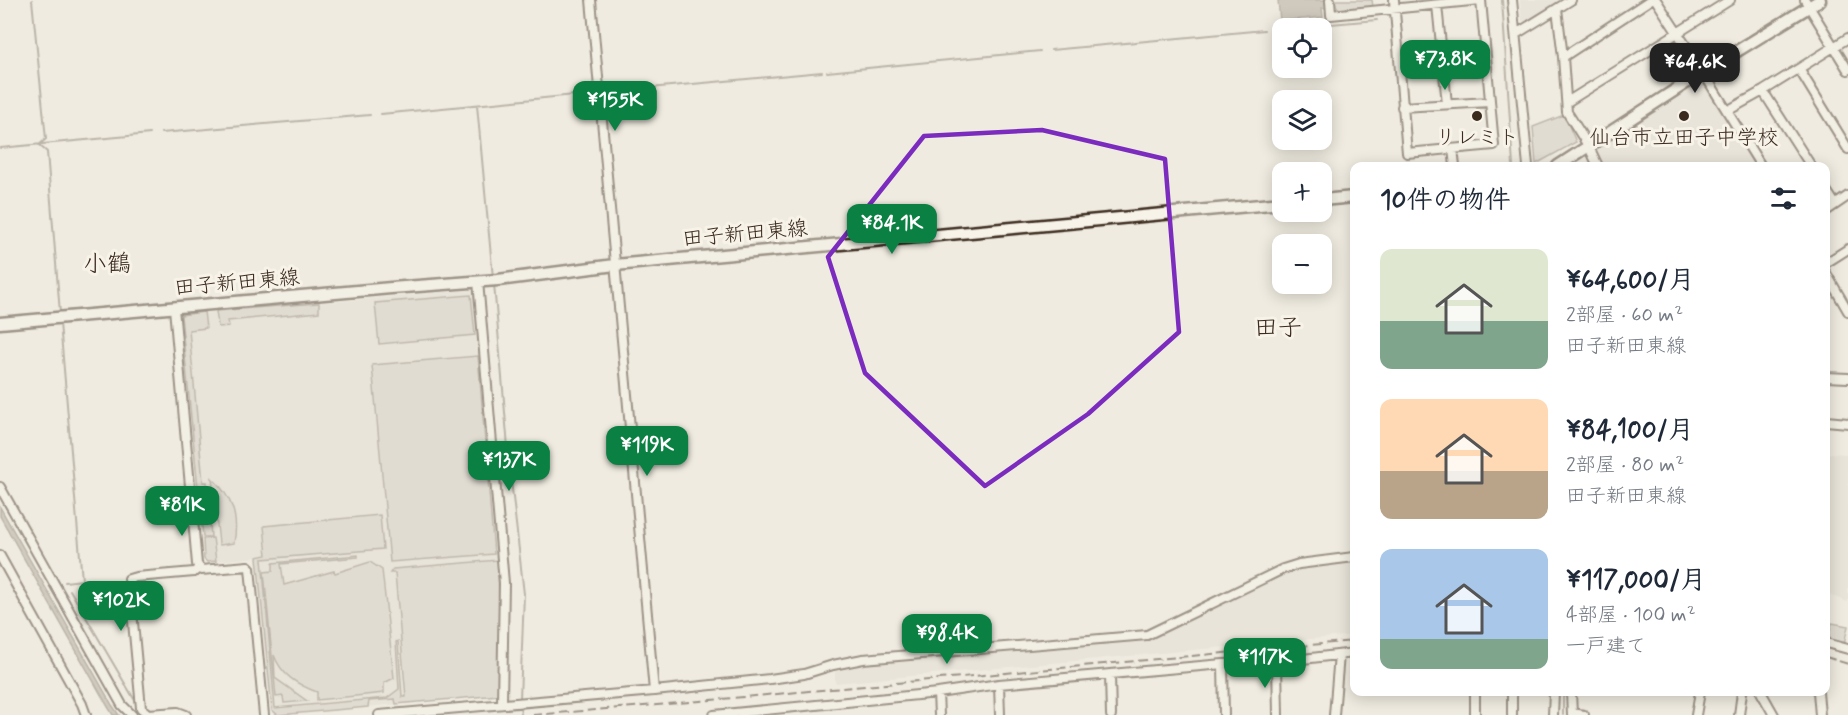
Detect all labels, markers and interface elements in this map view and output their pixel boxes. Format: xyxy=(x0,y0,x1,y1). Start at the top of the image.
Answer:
map controls xyxy=(1272,18,1332,294)
button: locate xyxy=(1272,18,1332,78)
pin: ¥73.8K xyxy=(1396,40,1494,91)
pin: ¥64.6K xyxy=(1646,43,1744,94)
text: ¥73.8K xyxy=(1414,46,1476,73)
text: ¥64.6K xyxy=(1664,49,1726,76)
pin: ¥155K xyxy=(573,81,657,132)
text: ¥155K xyxy=(587,87,643,114)
button: layers xyxy=(1272,90,1332,150)
marker: リレミト xyxy=(1470,109,1484,123)
marker: 仙台市立田子中学校 xyxy=(1677,109,1691,123)
place label: リレミト xyxy=(1435,124,1519,152)
place label: 仙台市立田子中学校 xyxy=(1590,124,1779,152)
button: + xyxy=(1272,162,1332,222)
icon: filters xyxy=(1767,182,1800,215)
text: 10件の物件 xyxy=(1380,184,1511,218)
pin: ¥84.1K xyxy=(843,204,941,255)
text: ¥84.1K xyxy=(861,210,923,237)
street label: 田子新田東線 xyxy=(681,215,809,253)
button: − xyxy=(1272,234,1332,294)
district label: 小鶴 xyxy=(83,249,131,280)
street label: 田子新田東線 xyxy=(173,264,301,302)
text: ¥64,600/月 xyxy=(1566,264,1695,298)
icon: home xyxy=(1428,273,1500,345)
text: 2部屋 · 60 m² xyxy=(1566,302,1683,329)
district label: 田子 xyxy=(1254,313,1302,344)
text: 田子新田東線 xyxy=(1566,333,1686,360)
text: ¥84,100/月 xyxy=(1566,414,1694,448)
icon: home xyxy=(1428,423,1500,495)
pin: ¥119K xyxy=(605,426,689,477)
text: ¥119K xyxy=(620,432,674,459)
pin: ¥137K xyxy=(467,441,551,492)
text: ¥137K xyxy=(482,447,536,474)
text: 2部屋 · 80 m² xyxy=(1566,452,1684,479)
text: 田子新田東線 xyxy=(1566,483,1686,510)
pin: ¥81K xyxy=(146,486,218,537)
text: ¥81K xyxy=(159,492,205,519)
text: ¥117,000/月 xyxy=(1566,564,1706,598)
icon: home xyxy=(1428,573,1500,645)
pin: ¥102K xyxy=(79,581,163,632)
text: ¥102K xyxy=(92,587,150,614)
text: 4部屋 · 100 m² xyxy=(1566,602,1696,629)
pin: ¥98.4K xyxy=(898,614,996,665)
text: ¥98.4K xyxy=(916,620,978,647)
text: 一戸建て xyxy=(1566,633,1646,660)
pin: ¥117K xyxy=(1223,638,1307,689)
text: ¥117K xyxy=(1238,644,1292,671)

